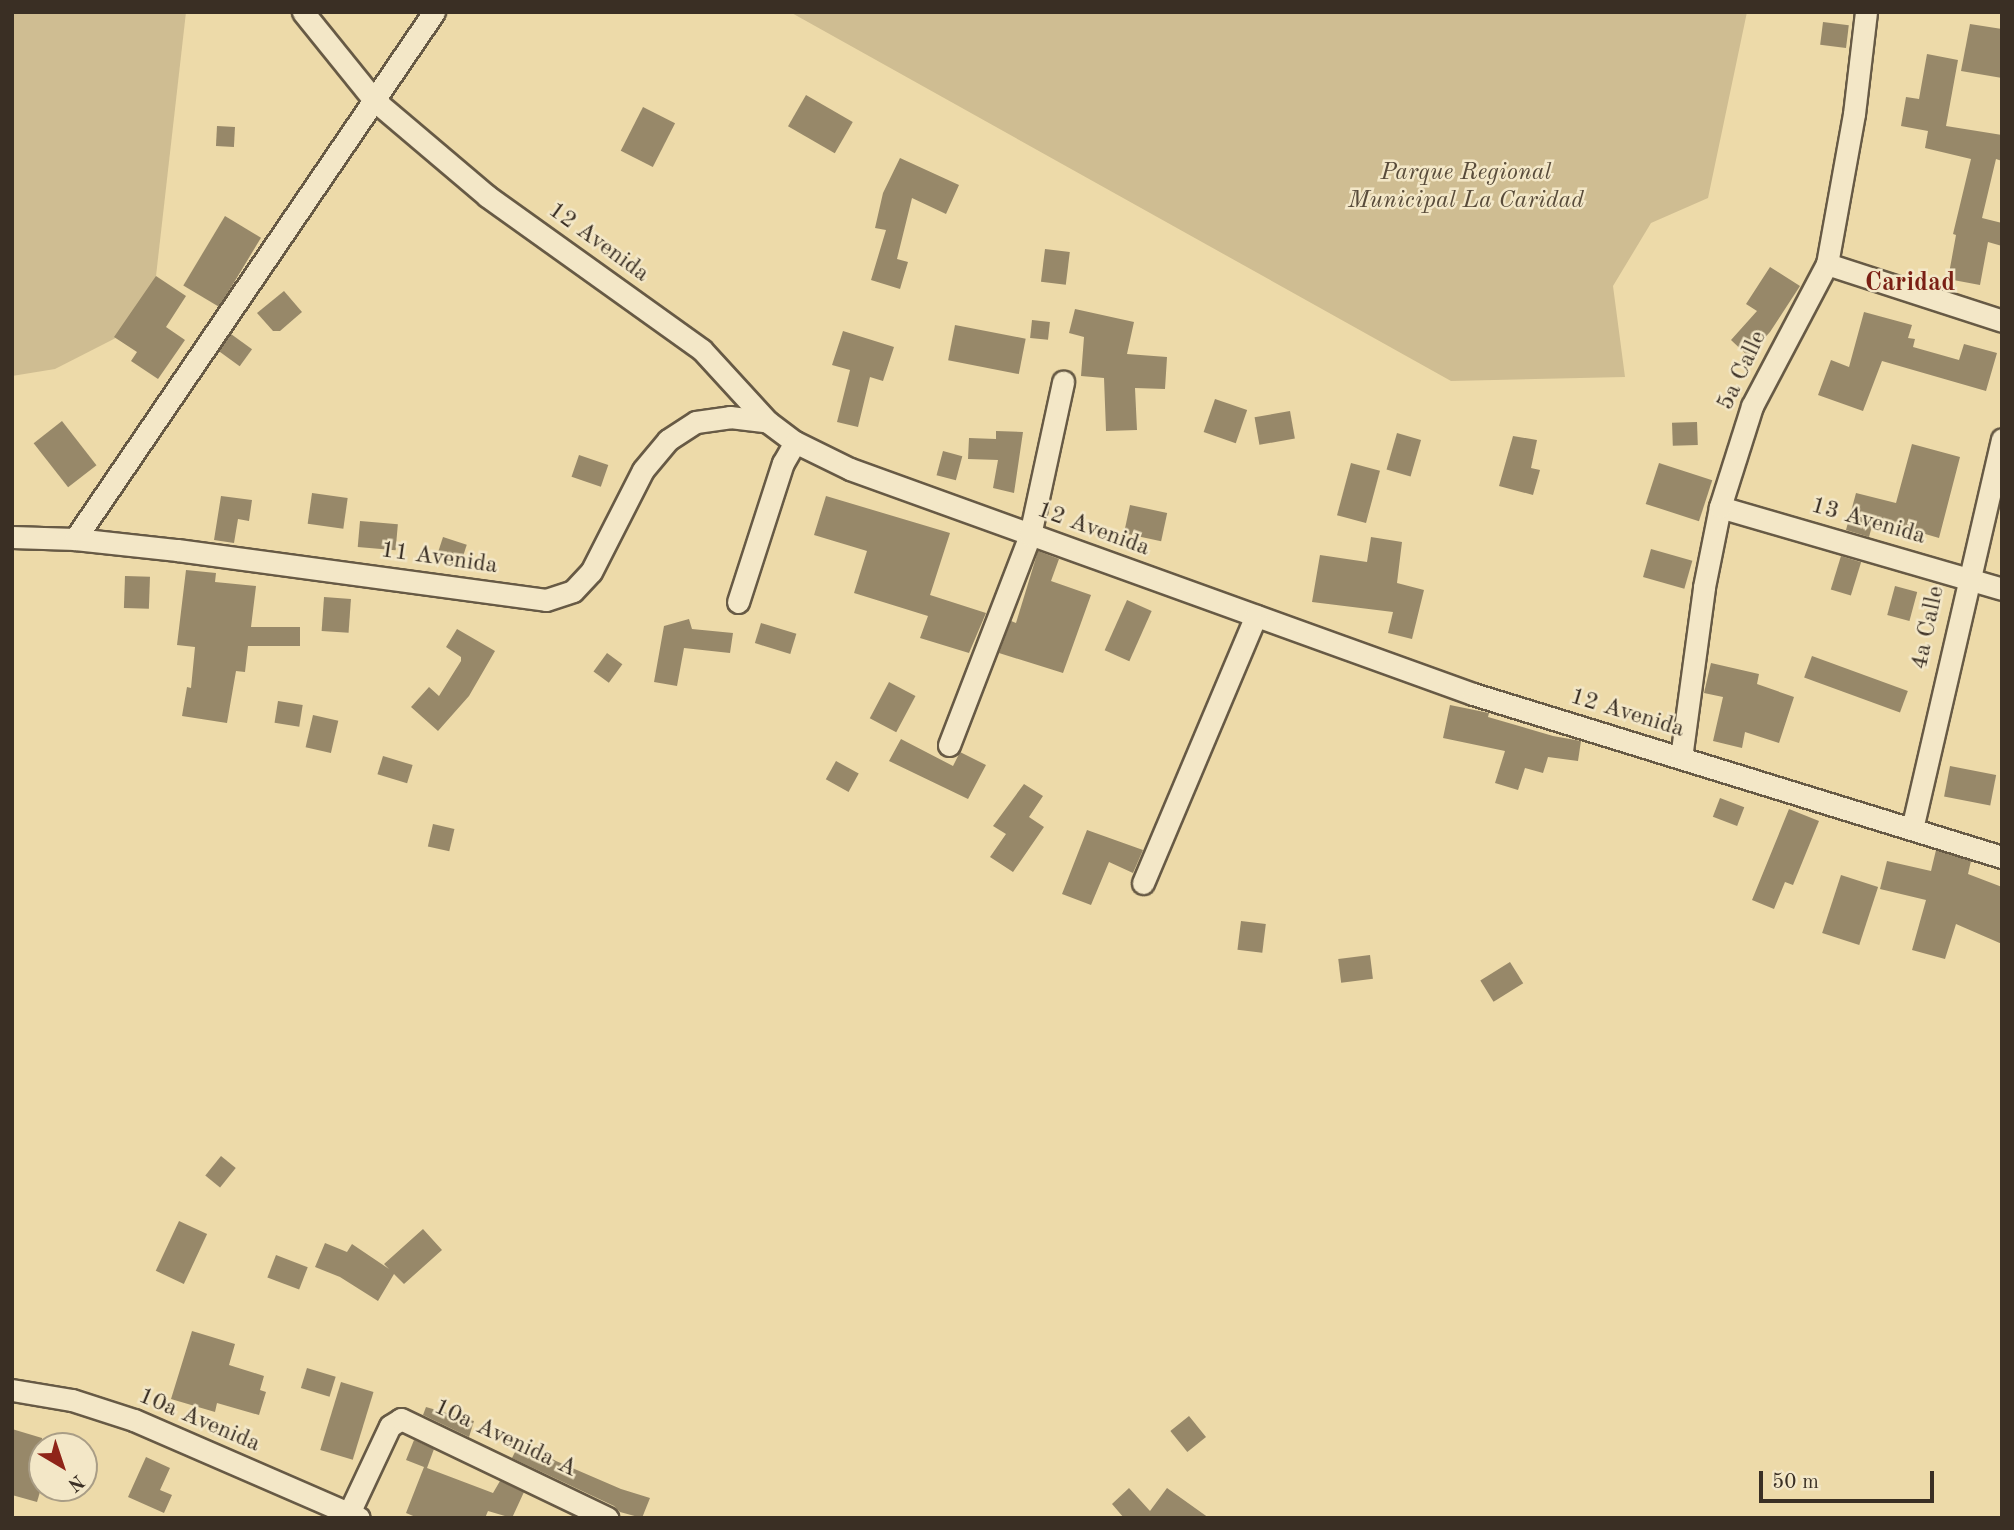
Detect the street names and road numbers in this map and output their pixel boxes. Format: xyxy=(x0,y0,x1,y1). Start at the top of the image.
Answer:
street label: 12 Avenida xyxy=(542,197,654,289)
street label: 5a Calle xyxy=(1712,327,1774,415)
street label: 13 Avenida xyxy=(1807,492,1929,552)
street label: 12 Avenida xyxy=(1033,496,1153,564)
street label: 11 Avenida xyxy=(379,537,499,581)
street label: 4a Calle xyxy=(1906,584,1952,672)
street label: 12 Avenida xyxy=(1566,683,1688,745)
street label: 10a Avenida xyxy=(134,1382,264,1460)
street label: 10a Avenida A xyxy=(429,1393,581,1485)

